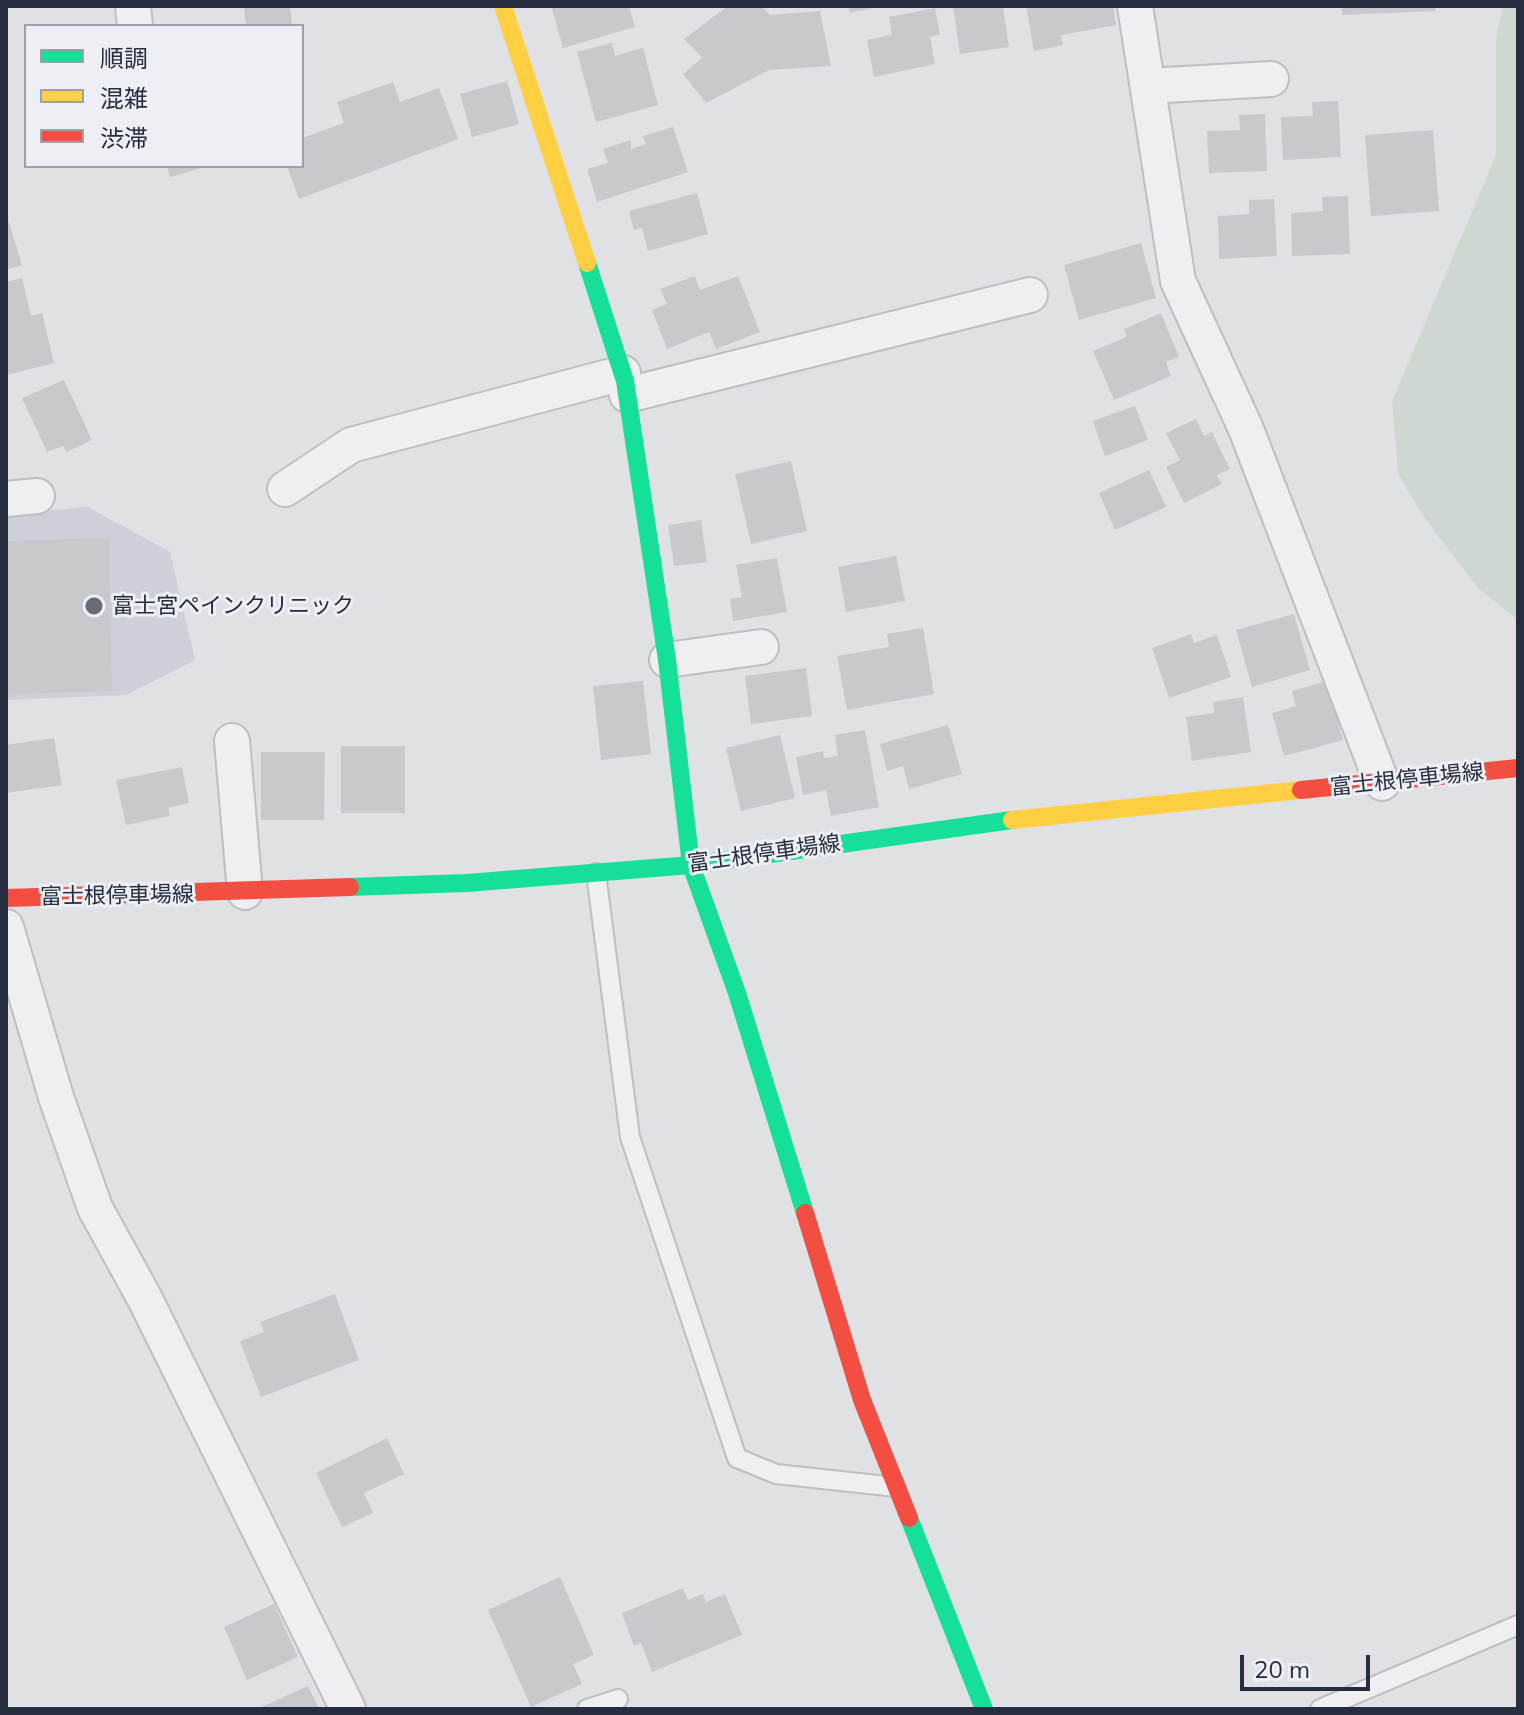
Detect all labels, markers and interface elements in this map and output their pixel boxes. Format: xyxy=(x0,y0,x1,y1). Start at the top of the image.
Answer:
legend xyxy=(24,24,304,168)
text: 順調 xyxy=(100,43,148,73)
text: 混雑 xyxy=(100,83,148,113)
text: 渋滞 xyxy=(100,123,148,153)
place label: 富士宮ペインクリニック xyxy=(112,593,354,619)
marker: 富士宮ペインクリニック xyxy=(83,595,105,617)
street label: 富士根停車場線 xyxy=(1329,759,1485,801)
street label: 富士根停車場線 xyxy=(686,830,842,878)
street label: 富士根停車場線 xyxy=(40,881,194,911)
scale bar xyxy=(1244,1639,1374,1689)
text: 20 m xyxy=(1254,1654,1310,1684)

